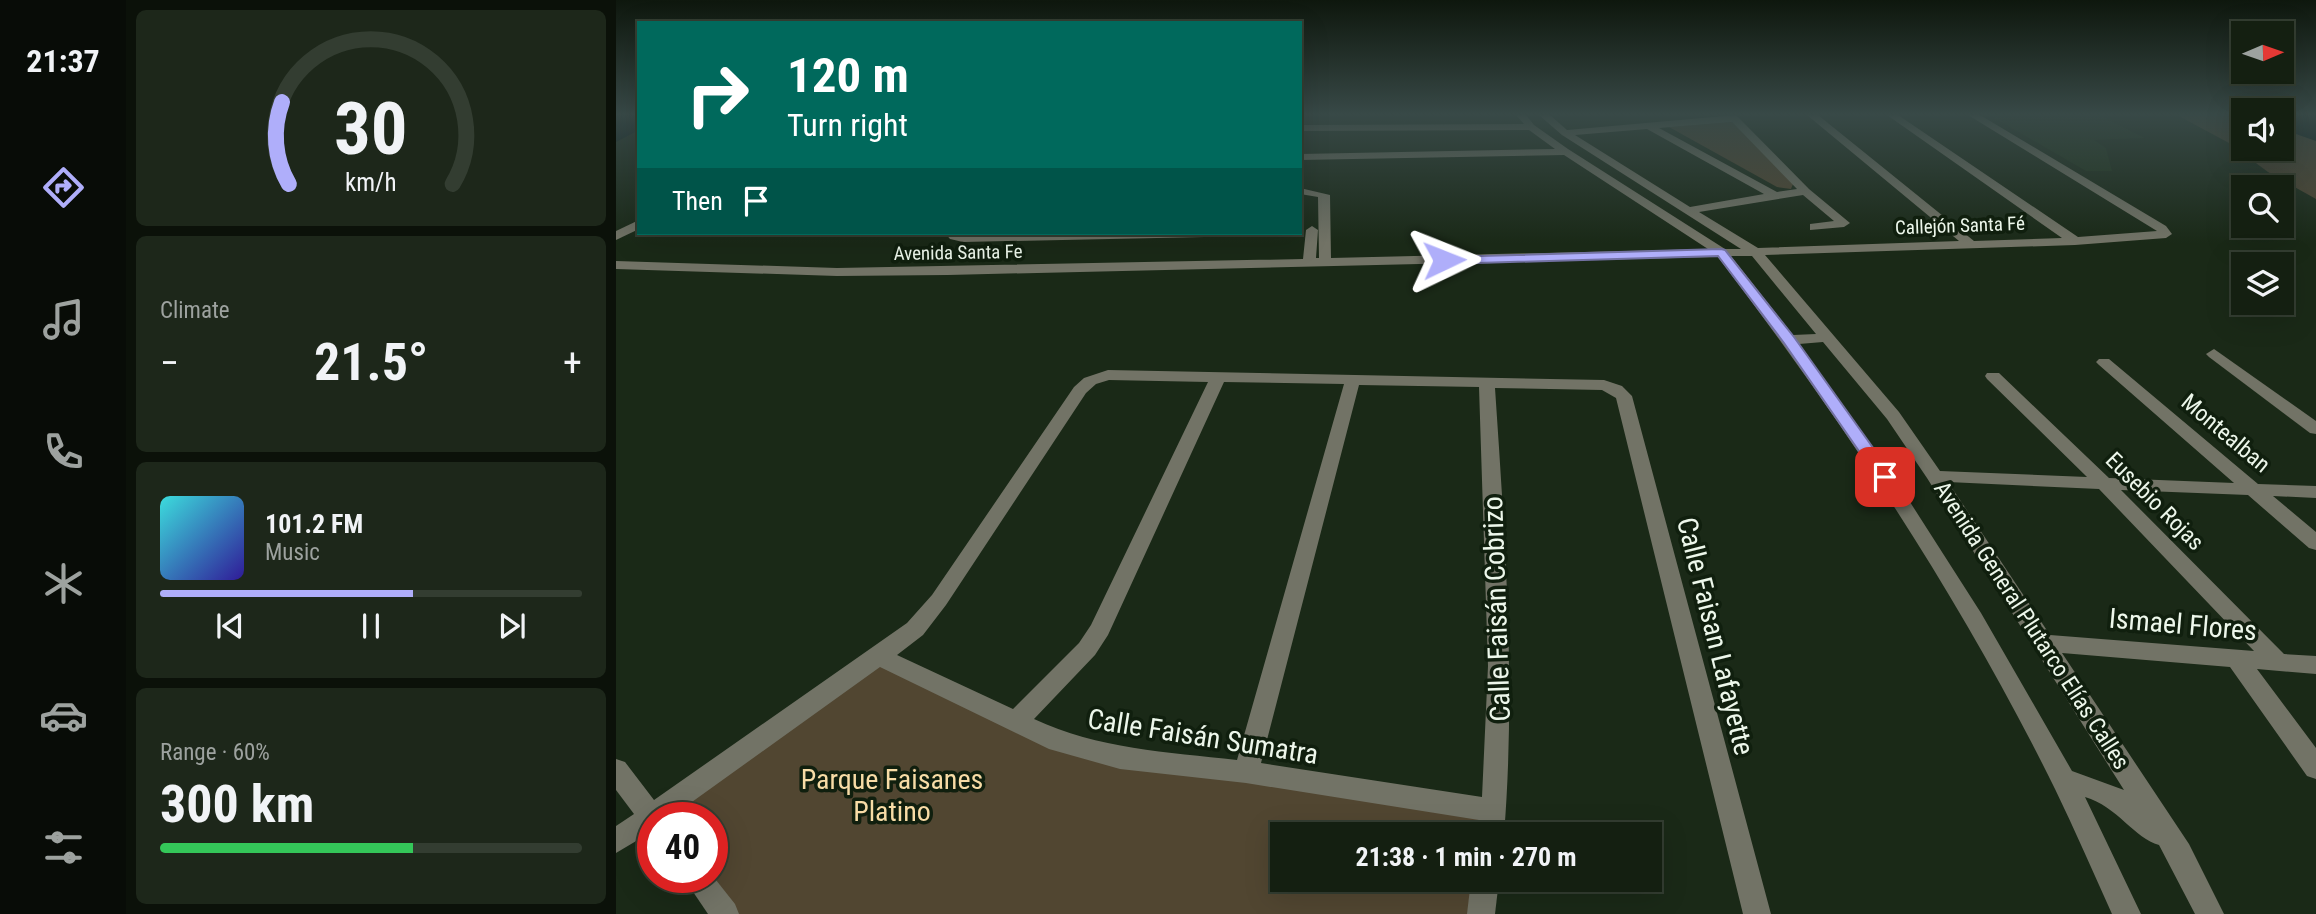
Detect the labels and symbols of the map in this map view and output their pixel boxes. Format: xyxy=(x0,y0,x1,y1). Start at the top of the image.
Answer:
north arrow xyxy=(2231,21,2294,84)
street label: Callejón Santa Fé xyxy=(1895,212,2025,239)
position arrow xyxy=(1407,223,1481,297)
street label: Avenida Santa Fe xyxy=(893,240,1023,265)
street label: Montealban xyxy=(2176,389,2276,478)
pin xyxy=(1855,447,1915,507)
street label: Eusebio Rojas xyxy=(2100,447,2209,556)
street label: Avenida General Plutarco Elías Calles xyxy=(1928,476,2135,774)
street label: Calle Faisán Cobrizo xyxy=(1476,496,1517,722)
street label: Calle Faisan Lafayette xyxy=(1670,514,1761,758)
street label: Ismael Flores xyxy=(2108,602,2258,647)
street label: Calle Faisán Sumatra xyxy=(1085,702,1321,771)
park label: Parque Faisanes Platino xyxy=(801,763,983,828)
speed limit sign: 40 xyxy=(637,802,728,893)

